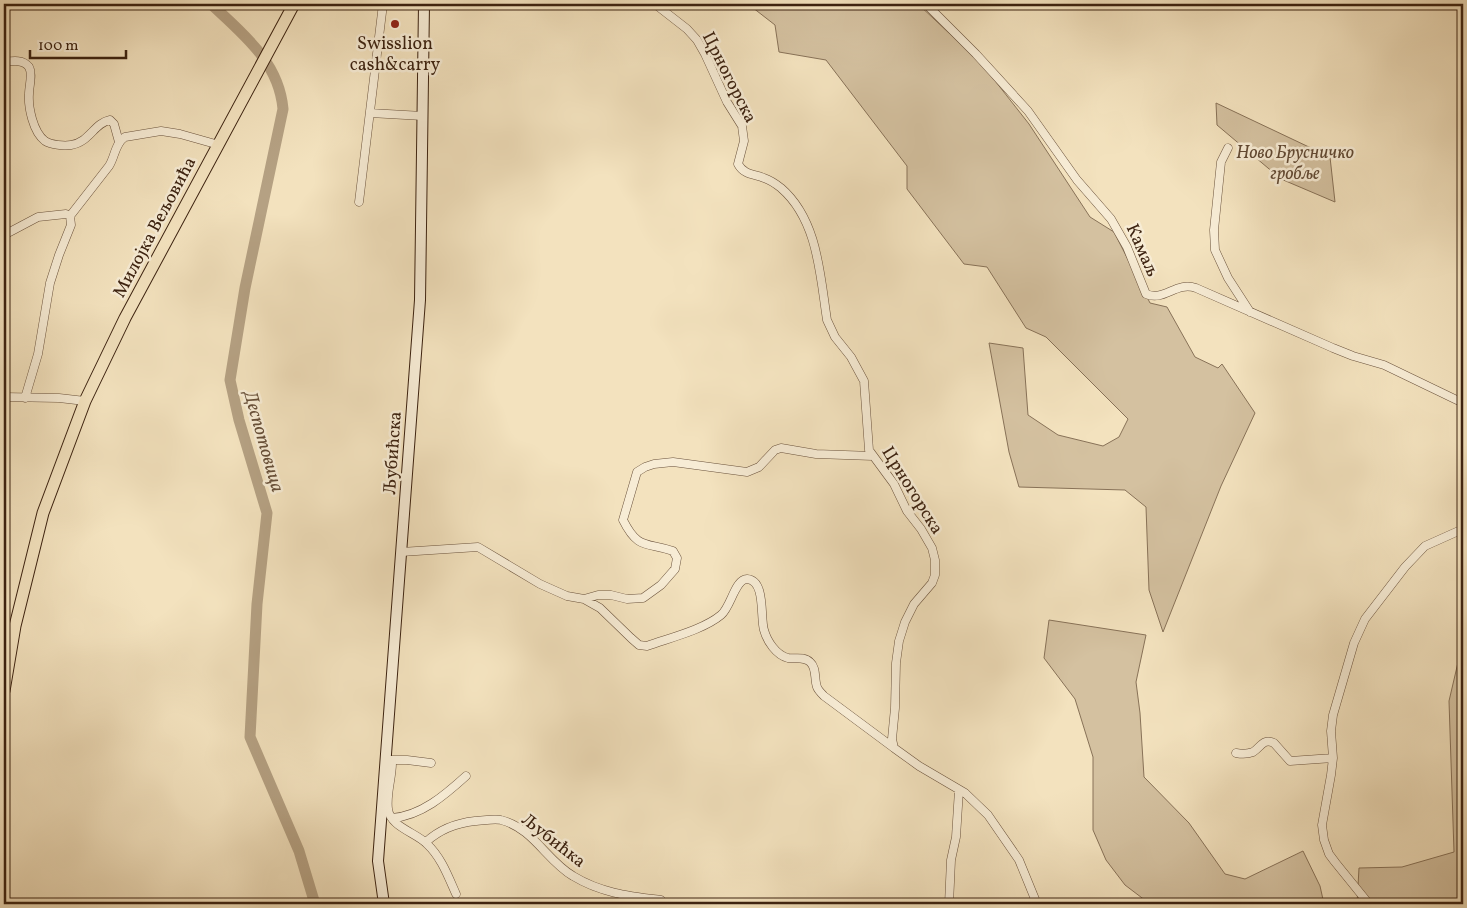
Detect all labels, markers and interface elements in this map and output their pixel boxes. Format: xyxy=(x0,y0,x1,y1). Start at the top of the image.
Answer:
marker: Swisslion cash&carry xyxy=(389,18,401,30)
scale bar xyxy=(30,28,126,60)
street label: Црногорска xyxy=(695,28,762,128)
place label: Swisslion cash&carry xyxy=(350,32,441,78)
text: 100 m xyxy=(38,36,78,57)
park label: Ново Брусничко гробље xyxy=(1236,141,1354,187)
street label: Милојка Вељовића xyxy=(108,153,203,303)
street label: Камаљ xyxy=(1119,220,1164,281)
water label: Деспотовица xyxy=(236,386,290,495)
street label: Љубићска xyxy=(378,411,409,496)
street label: Црногорска xyxy=(875,442,949,540)
street label: Љубићка xyxy=(516,808,591,874)

